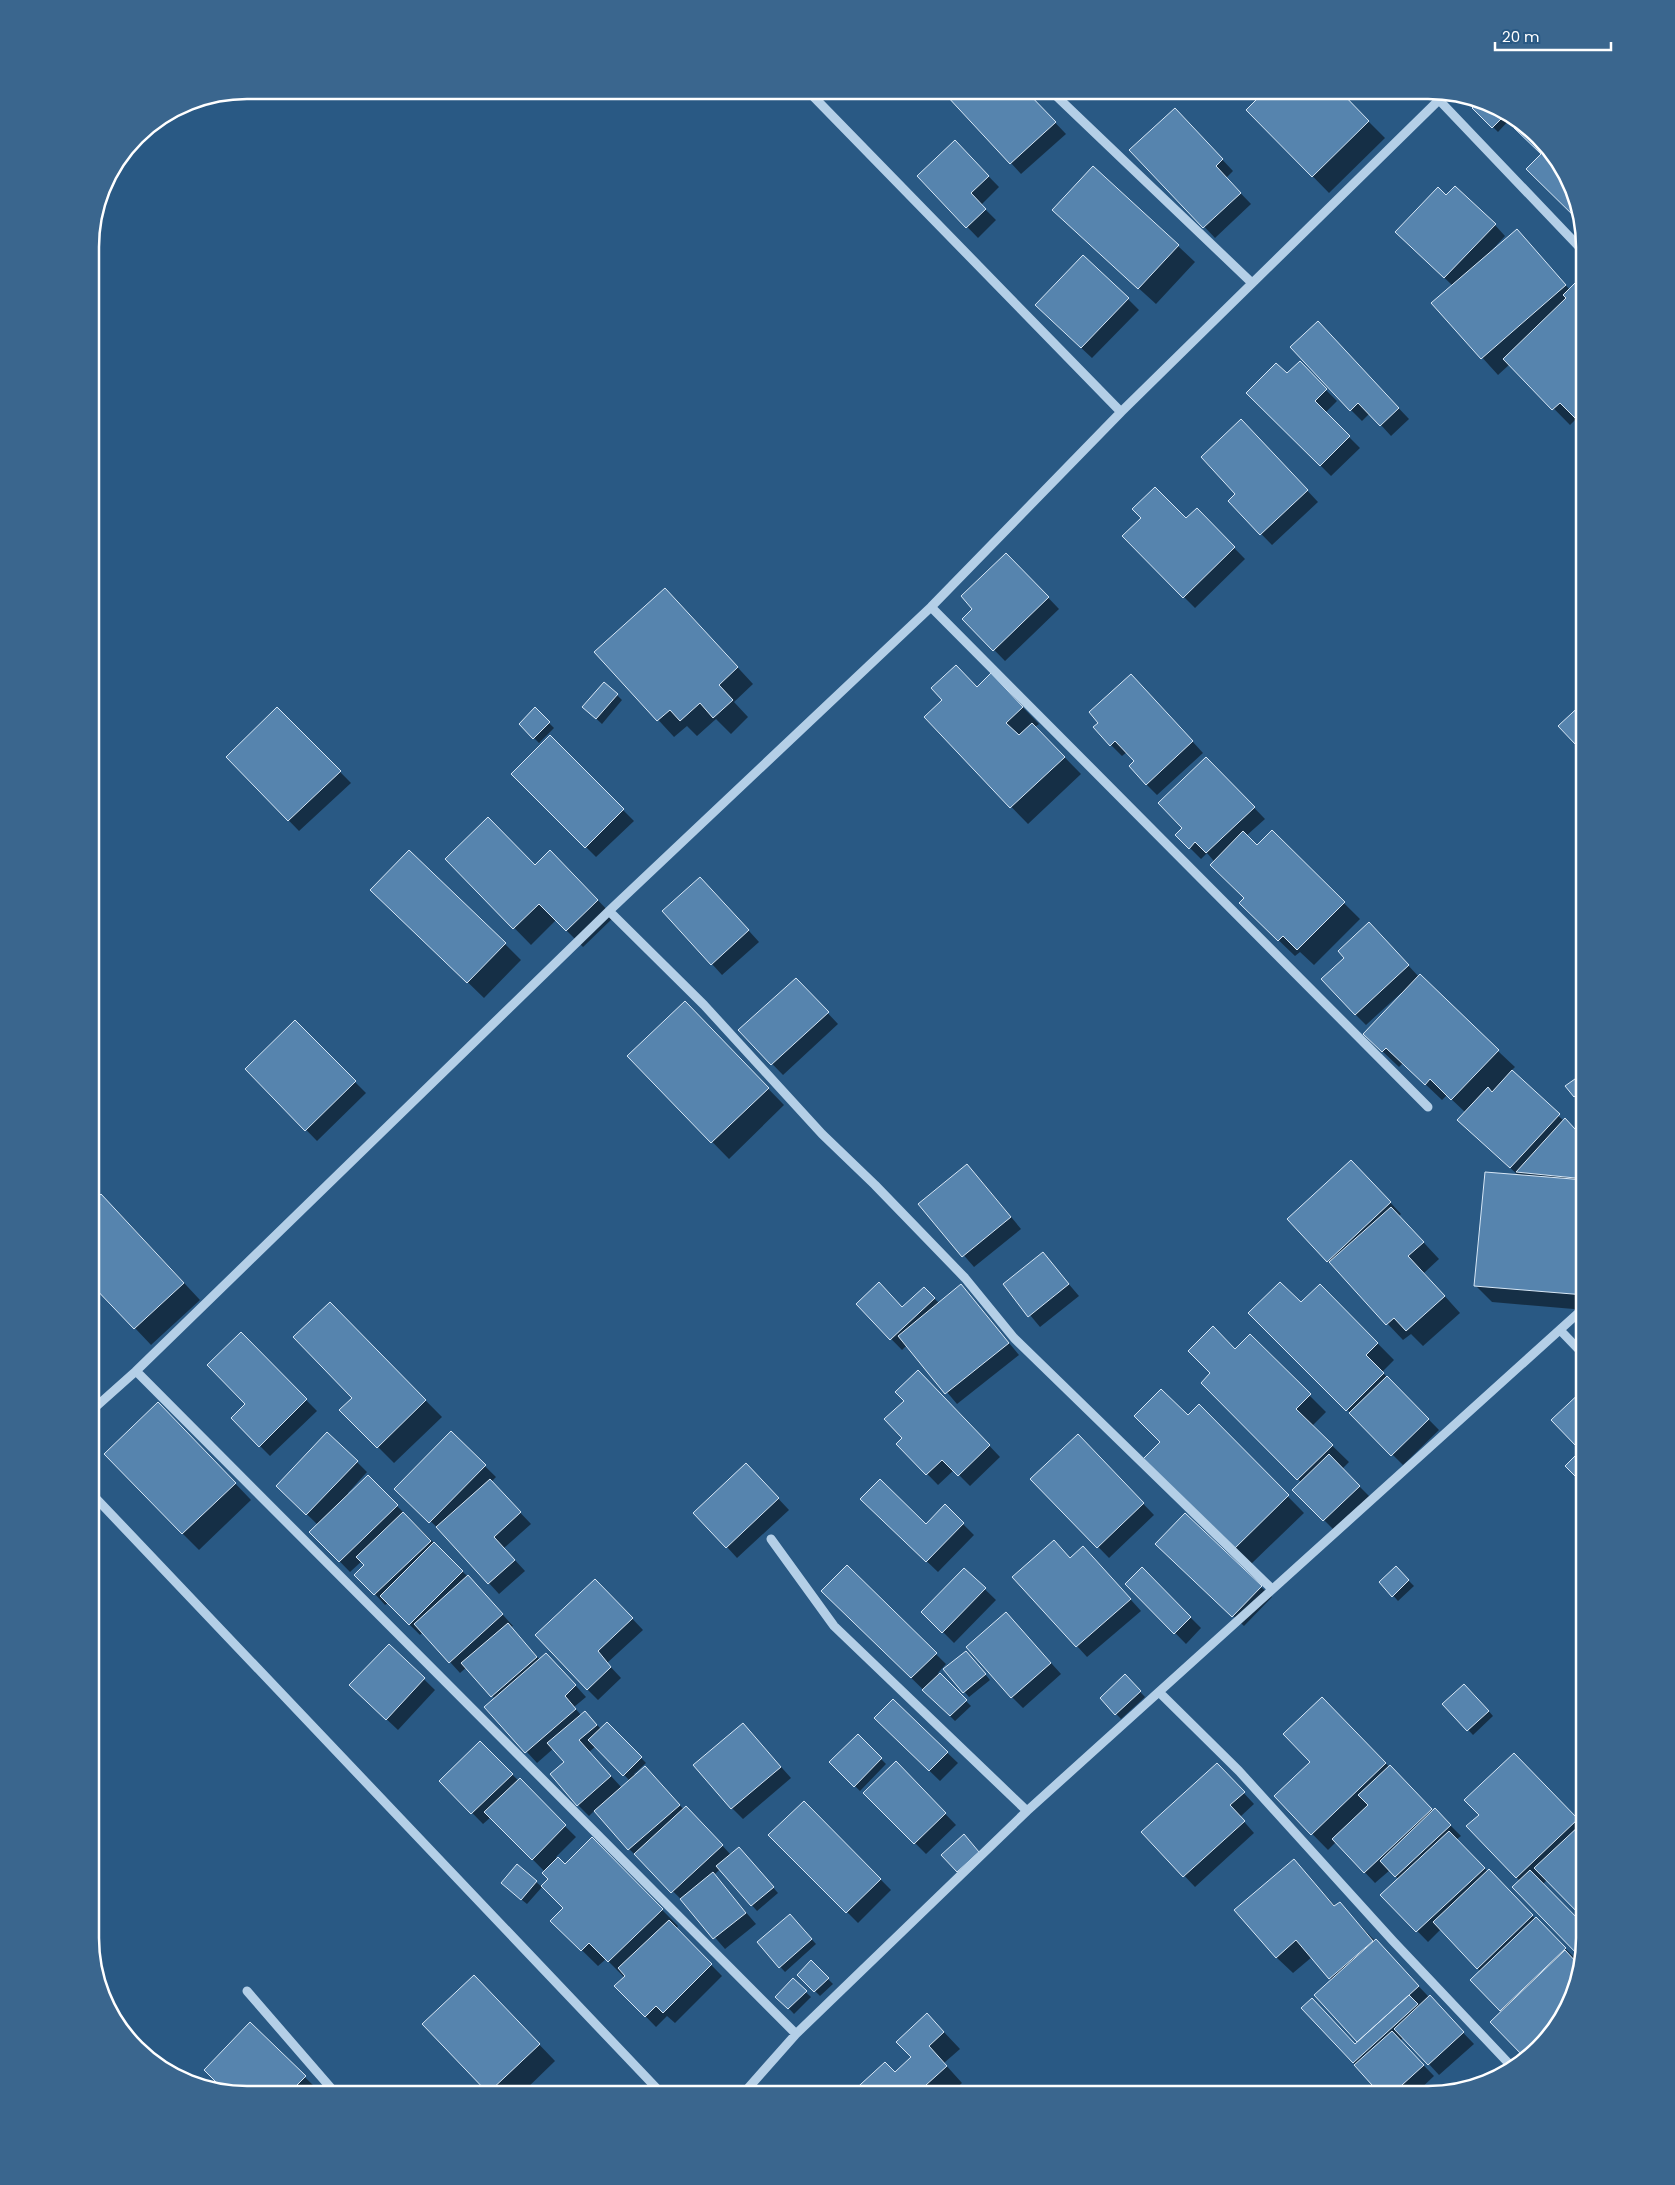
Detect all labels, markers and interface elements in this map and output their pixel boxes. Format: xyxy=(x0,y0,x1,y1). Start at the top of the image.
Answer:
scale bar xyxy=(1495,20,1611,52)
text: 20 m xyxy=(1502,26,1540,47)

